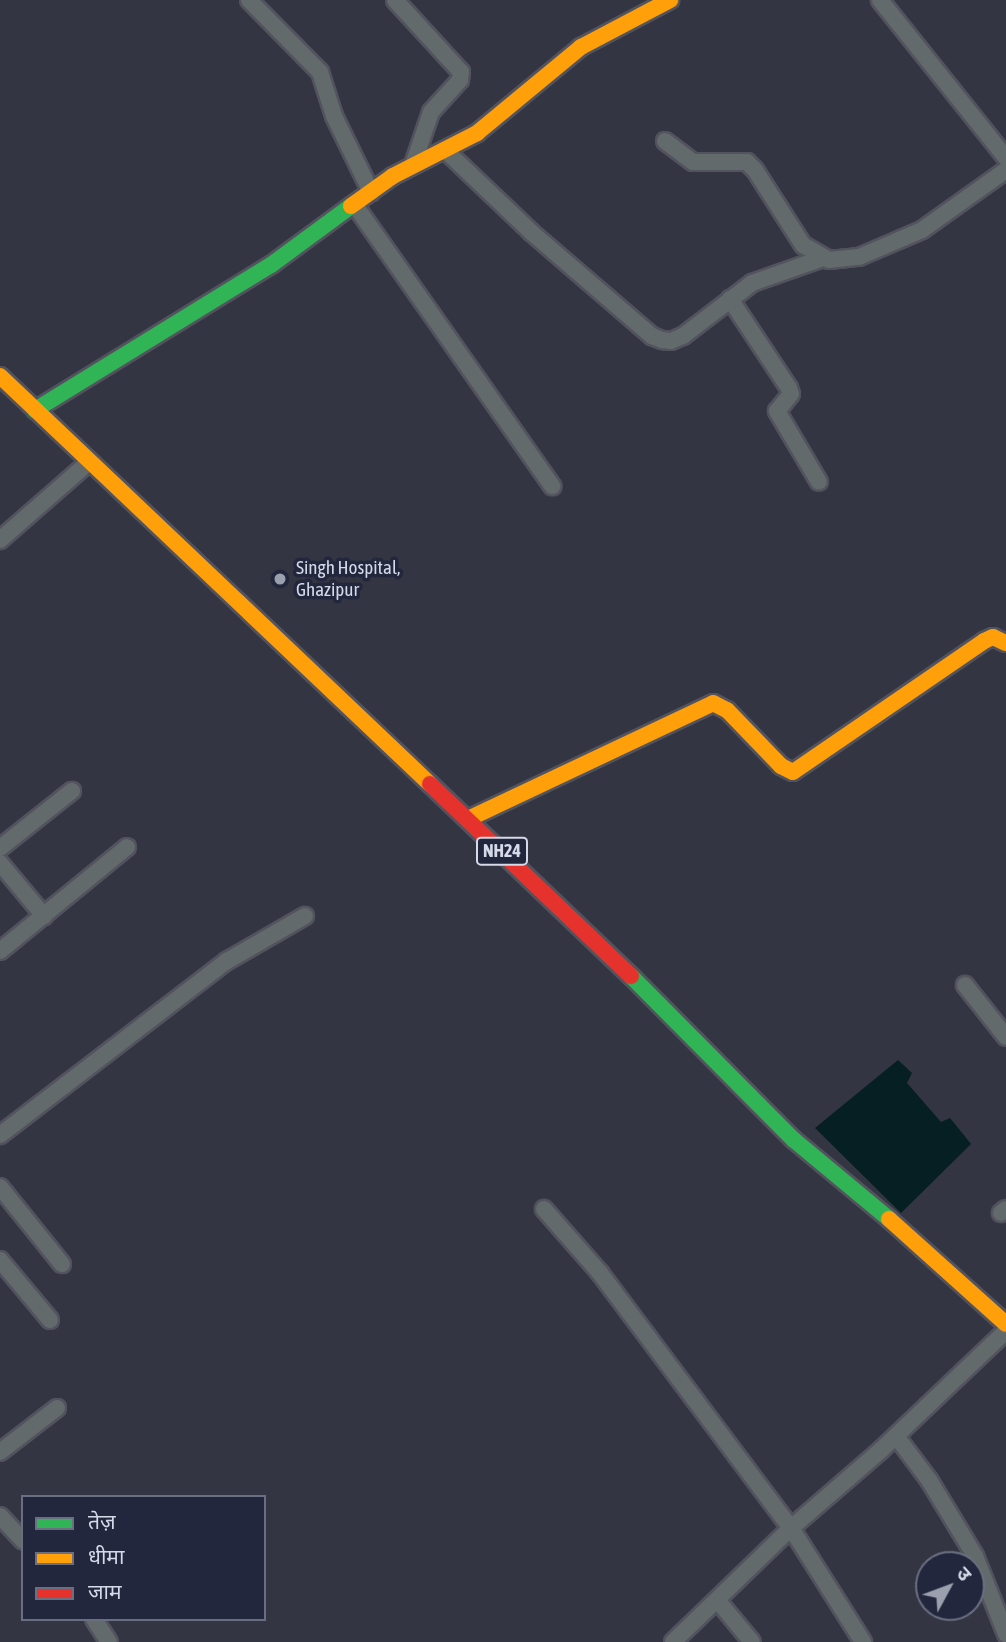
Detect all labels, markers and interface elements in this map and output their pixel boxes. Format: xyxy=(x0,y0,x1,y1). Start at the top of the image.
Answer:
place label: Singh Hospital, Ghazipur xyxy=(296,557,400,601)
marker: Singh Hospital, Ghazipur xyxy=(270,569,290,589)
road number: NH24 xyxy=(476,836,528,866)
legend xyxy=(21,1495,266,1621)
text: तेज़ xyxy=(88,1509,116,1533)
text: धीमा xyxy=(88,1544,124,1568)
north arrow xyxy=(915,1551,985,1621)
text: उ xyxy=(952,1562,976,1585)
text: जाम xyxy=(88,1579,122,1603)

